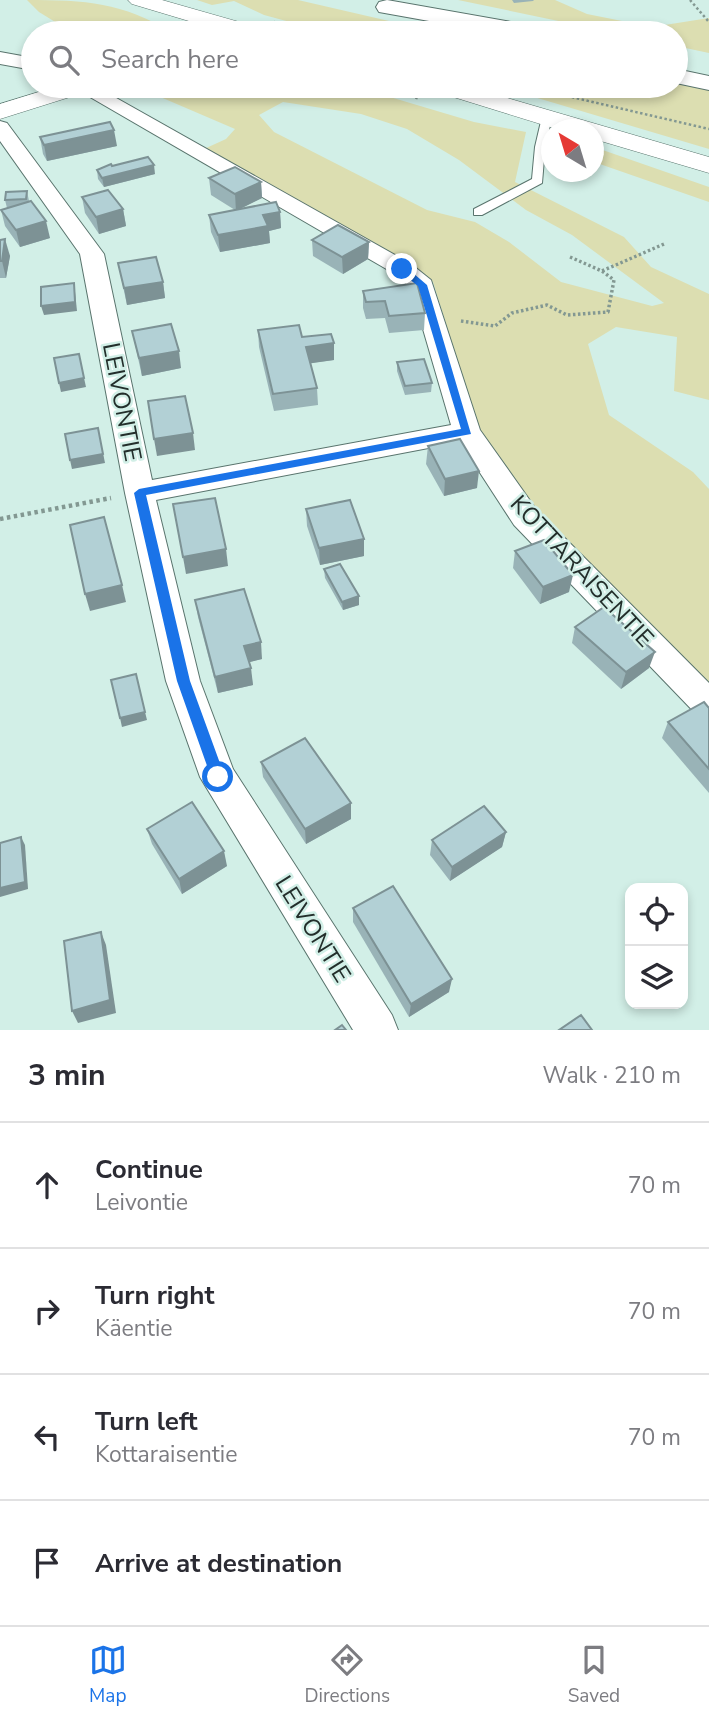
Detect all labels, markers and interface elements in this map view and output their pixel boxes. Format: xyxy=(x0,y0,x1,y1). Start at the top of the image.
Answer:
search box xyxy=(21,21,688,98)
icon: search xyxy=(45,41,83,79)
text: Search here xyxy=(101,42,239,77)
north arrow xyxy=(541,119,604,182)
route end xyxy=(386,253,417,284)
street label: LEIVONTIE xyxy=(95,340,149,464)
street label: KOTTARAISENTIE xyxy=(503,488,661,654)
route start xyxy=(202,761,233,792)
street label: LEIVONTIE xyxy=(268,870,358,988)
map controls xyxy=(625,883,688,1009)
button: locate xyxy=(625,883,688,946)
button: layers xyxy=(625,946,688,1009)
text: 3 min xyxy=(28,1055,106,1096)
text: Walk · 210 m xyxy=(542,1060,681,1091)
text: Continue xyxy=(95,1152,203,1187)
icon: ahead xyxy=(28,1166,66,1204)
text: 70 m xyxy=(628,1170,681,1201)
text: Leivontie xyxy=(95,1187,188,1218)
text: Turn right xyxy=(95,1278,214,1313)
icon: right xyxy=(28,1292,66,1330)
text: 70 m xyxy=(628,1296,681,1327)
text: Käentie xyxy=(95,1313,173,1344)
text: Turn left xyxy=(95,1404,198,1439)
icon: left xyxy=(28,1418,66,1456)
text: 70 m xyxy=(628,1422,681,1453)
text: Kottaraisentie xyxy=(95,1439,237,1470)
icon: arrive xyxy=(28,1544,66,1582)
text: Arrive at destination xyxy=(95,1546,342,1581)
tab: Map xyxy=(89,1641,127,1709)
tab: Directions xyxy=(304,1641,390,1709)
tab: Saved xyxy=(568,1641,620,1709)

